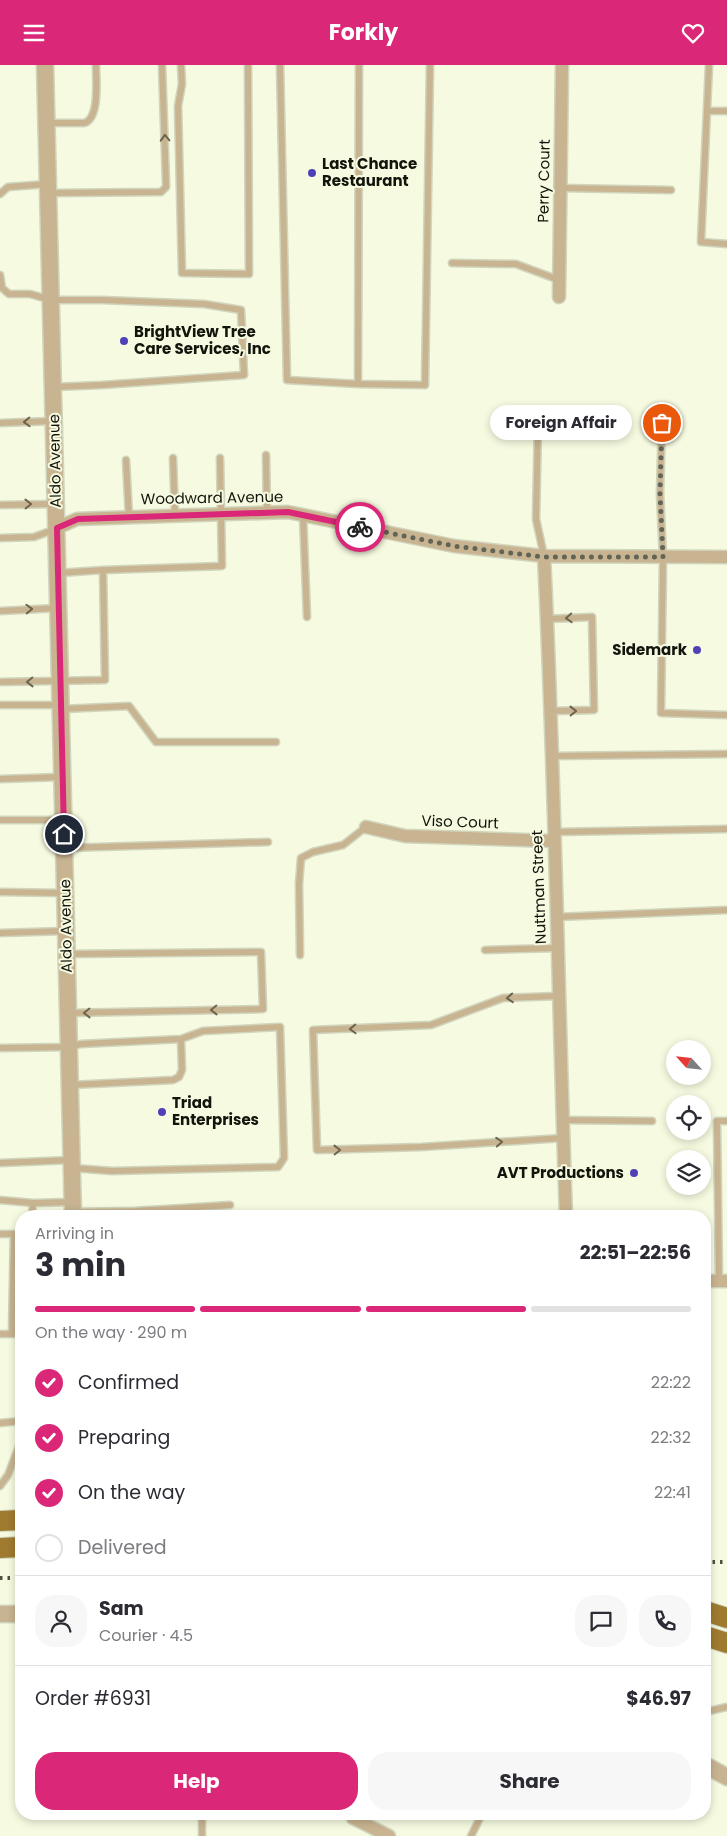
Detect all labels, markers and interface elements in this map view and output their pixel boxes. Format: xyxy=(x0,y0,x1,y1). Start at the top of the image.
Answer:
text: Forkly xyxy=(329,17,398,48)
icon: menu xyxy=(20,19,48,47)
icon: heart xyxy=(679,19,707,47)
one-way arrow xyxy=(159,134,170,142)
street label: Perry Court xyxy=(532,139,555,223)
place label: Last Chance Restaurant xyxy=(322,153,417,191)
marker: Last Chance Restaurant xyxy=(306,167,318,179)
place label: BrightView Tree Care Services, Inc xyxy=(134,321,271,359)
marker: BrightView Tree Care Services, Inc xyxy=(118,335,130,347)
pin xyxy=(641,402,683,444)
callout: Foreign Affair xyxy=(490,405,632,441)
icon: bag xyxy=(648,409,676,437)
text: Foreign Affair xyxy=(505,411,617,434)
street label: Aldo Avenue xyxy=(43,414,66,508)
one-way arrow xyxy=(23,416,31,427)
street label: Woodward Avenue xyxy=(141,486,283,509)
one-way arrow xyxy=(24,499,32,510)
courier xyxy=(335,502,385,552)
icon: bike xyxy=(346,513,374,541)
one-way arrow xyxy=(25,604,33,615)
one-way arrow xyxy=(565,613,573,624)
place label: Sidemark xyxy=(612,639,688,660)
marker: Sidemark xyxy=(691,644,703,656)
one-way arrow xyxy=(26,676,34,687)
one-way arrow xyxy=(569,706,577,716)
street label: Viso Court xyxy=(421,810,499,833)
pin xyxy=(43,813,85,855)
icon: home xyxy=(50,820,78,848)
street label: Nuttman Street xyxy=(526,830,551,944)
street label: Aldo Avenue xyxy=(54,879,77,973)
one-way arrow xyxy=(506,992,514,1003)
one-way arrow xyxy=(210,1005,218,1015)
one-way arrow xyxy=(83,1007,91,1018)
one-way arrow xyxy=(348,1023,356,1034)
north arrow xyxy=(666,1040,711,1085)
map controls xyxy=(666,1040,711,1195)
place label: Triad Enterprises xyxy=(172,1092,259,1130)
button: locate xyxy=(666,1095,711,1140)
marker: Triad Enterprises xyxy=(156,1106,168,1118)
one-way arrow xyxy=(496,1137,504,1148)
one-way arrow xyxy=(333,1144,341,1155)
button: layers xyxy=(666,1150,711,1195)
place label: AVT Productions xyxy=(497,1162,624,1183)
marker: AVT Productions xyxy=(628,1167,640,1179)
text: Arriving in xyxy=(35,1222,114,1245)
text: 22:51–22:56 xyxy=(580,1239,691,1266)
text: 3 min xyxy=(35,1242,126,1287)
text: On the way · 290 m xyxy=(35,1321,187,1344)
icon: check xyxy=(35,1369,63,1397)
text: Confirmed xyxy=(78,1369,179,1396)
text: 22:22 xyxy=(651,1371,691,1394)
icon: check xyxy=(35,1424,63,1452)
text: Preparing xyxy=(78,1424,170,1451)
text: 22:32 xyxy=(651,1426,691,1449)
icon: check xyxy=(35,1479,63,1507)
text: On the way xyxy=(78,1479,185,1506)
text: 22:41 xyxy=(654,1481,691,1504)
text: Delivered xyxy=(78,1534,167,1561)
button: person xyxy=(35,1595,87,1647)
text: Sam xyxy=(99,1595,144,1622)
button: chat xyxy=(575,1595,627,1647)
button: phone xyxy=(639,1595,691,1647)
text: Courier · 4.5 xyxy=(99,1624,193,1647)
text: Order #6931 xyxy=(35,1685,151,1712)
text: $46.97 xyxy=(626,1685,691,1712)
button: Help xyxy=(35,1752,358,1810)
button: Share xyxy=(368,1752,691,1810)

